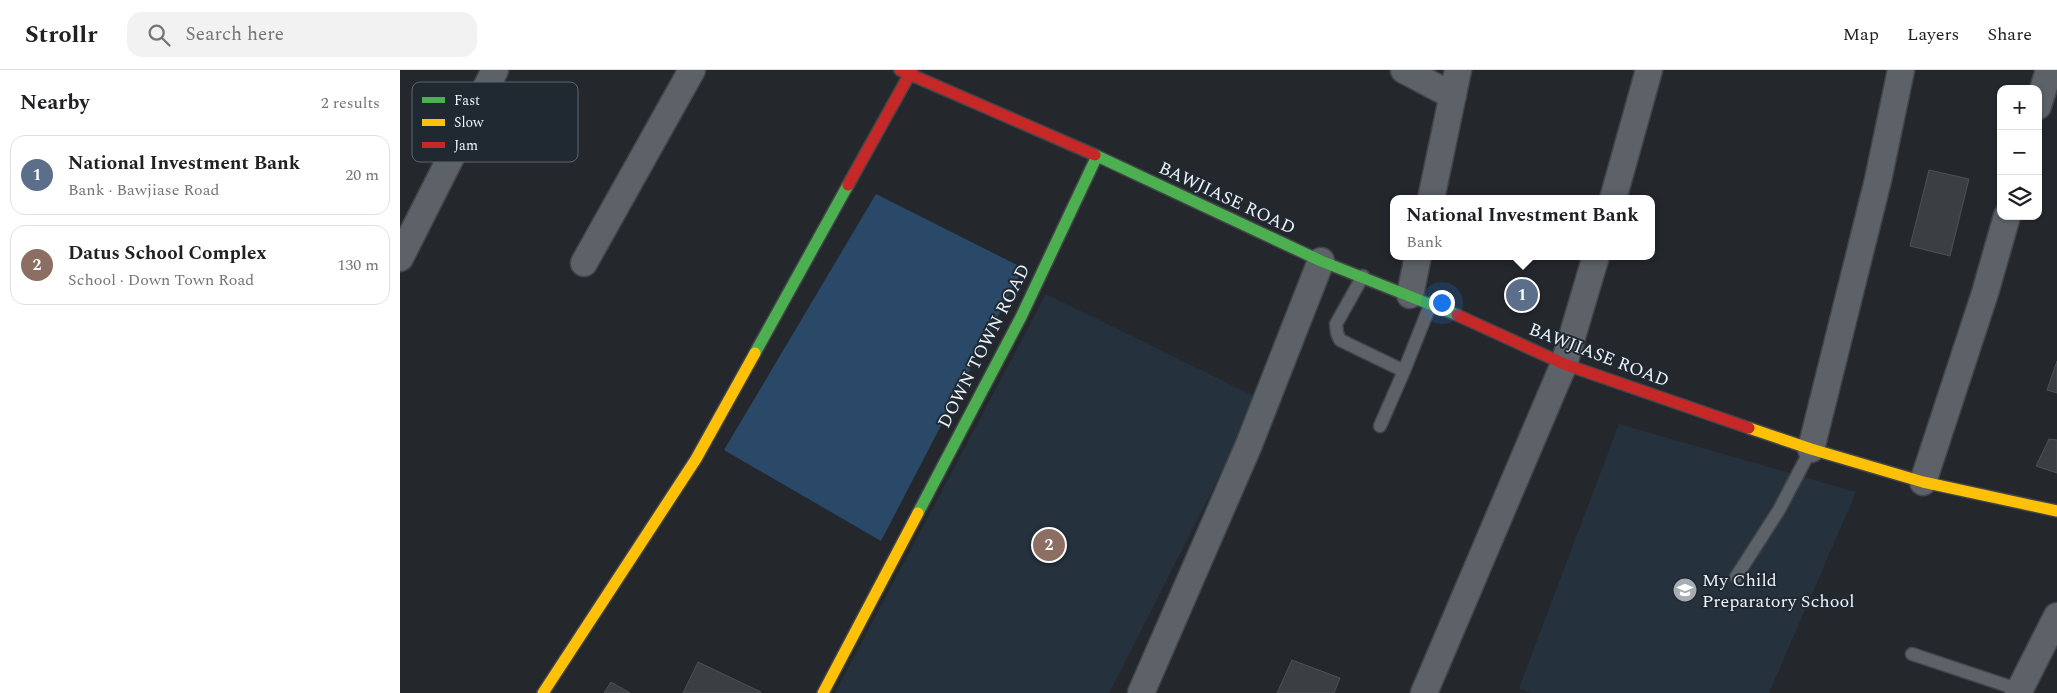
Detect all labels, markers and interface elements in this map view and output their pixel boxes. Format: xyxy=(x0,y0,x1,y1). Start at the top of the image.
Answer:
search box xyxy=(127,12,477,57)
text: Strollr xyxy=(25,17,97,53)
text: Search here xyxy=(185,20,284,49)
icon: search xyxy=(145,21,173,49)
text: Map xyxy=(1843,21,1879,48)
text: Layers xyxy=(1907,21,1959,48)
text: Share xyxy=(1987,21,2032,48)
legend xyxy=(412,82,578,162)
map controls xyxy=(1997,85,2042,220)
button: + xyxy=(1997,85,2042,130)
text: Nearby xyxy=(20,87,90,119)
text: Fast xyxy=(454,90,480,111)
text: 2 results xyxy=(321,91,380,115)
text: Slow xyxy=(454,112,484,133)
button: − xyxy=(1997,130,2042,175)
text: Jam xyxy=(454,135,478,156)
text: National Investment Bank xyxy=(68,149,300,178)
street label: BAWJIASE ROAD xyxy=(1154,154,1300,242)
text: 1 xyxy=(33,163,41,187)
text: 20 m xyxy=(345,163,379,187)
button: layers xyxy=(1997,175,2042,220)
text: Bank · Bawjiase Road xyxy=(68,178,220,202)
popup xyxy=(1390,195,1655,260)
text: National Investment Bank xyxy=(1406,201,1639,230)
text: Bank xyxy=(1406,230,1443,254)
text: Datus School Complex xyxy=(68,239,267,268)
text: 2 xyxy=(33,253,41,277)
text: 130 m xyxy=(337,253,379,277)
street label: DOWN TOWN ROAD xyxy=(931,259,1037,433)
text: School · Down Town Road xyxy=(68,268,254,292)
pin: 1 xyxy=(1506,276,1538,314)
your location xyxy=(1429,290,1455,316)
street label: BAWJIASE ROAD xyxy=(1525,316,1673,394)
pin: 2 xyxy=(1033,526,1065,564)
place label: My Child Preparatory School xyxy=(1702,567,1855,615)
school or university icon: My Child Preparatory School xyxy=(1672,577,1698,603)

